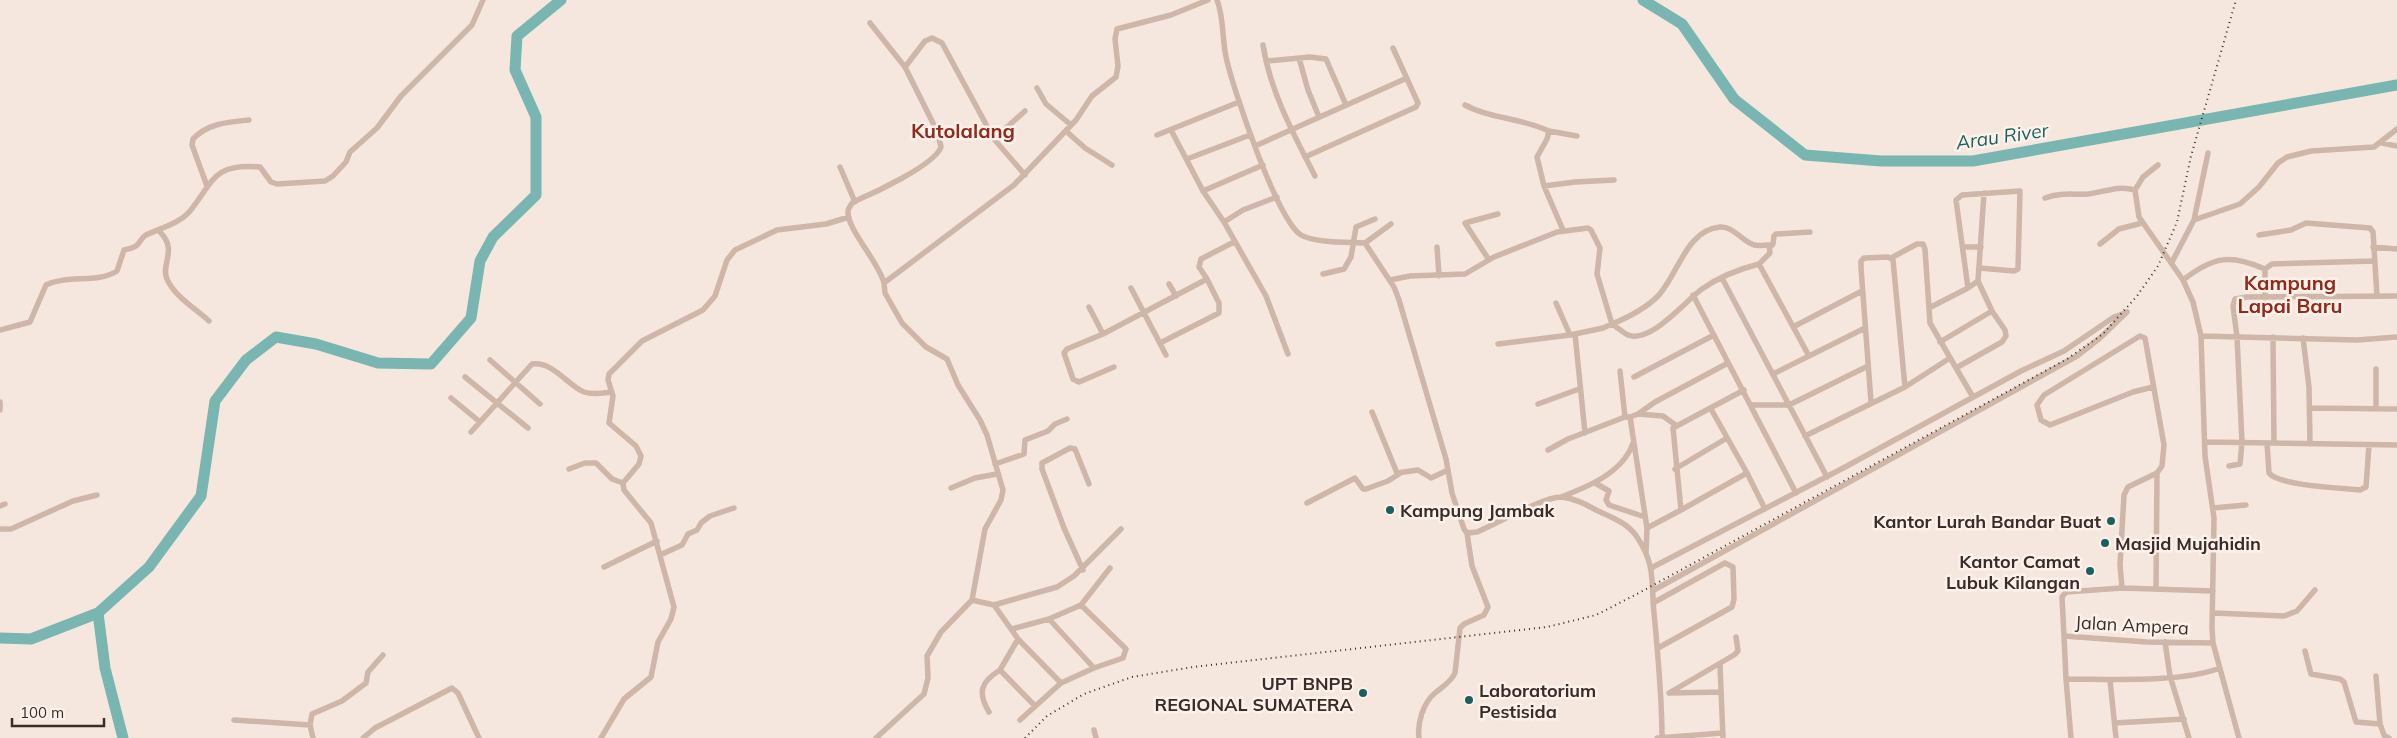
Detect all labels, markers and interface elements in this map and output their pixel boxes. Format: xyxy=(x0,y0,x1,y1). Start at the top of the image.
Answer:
water label: Arau River xyxy=(1953,117,2051,154)
district label: Kutolalang xyxy=(911,118,1015,143)
district label: Kampung Lapai Baru xyxy=(2237,270,2343,318)
place label: Kampung Jambak xyxy=(1400,499,1555,522)
marker: Kampung Jambak xyxy=(1384,504,1396,516)
place label: Kantor Lurah Bandar Buat xyxy=(1873,510,2101,533)
marker: Kantor Lurah Bandar Buat xyxy=(2105,515,2117,527)
place label: Masjid Mujahidin xyxy=(2115,532,2261,555)
marker: Masjid Mujahidin xyxy=(2099,537,2111,549)
place label: Kantor Camat Lubuk Kilangan xyxy=(1946,550,2080,594)
marker: Kantor Camat Lubuk Kilangan xyxy=(2084,565,2096,577)
street label: Jalan Ampera xyxy=(2075,611,2189,639)
place label: UPT BNPB REGIONAL SUMATERA xyxy=(1155,672,1353,716)
place label: Laboratorium Pestisida xyxy=(1479,679,1596,723)
marker: UPT BNPB REGIONAL SUMATERA xyxy=(1357,687,1369,699)
marker: Laboratorium Pestisida xyxy=(1463,694,1475,706)
scale bar xyxy=(12,696,105,728)
text: 100 m xyxy=(20,703,64,722)

